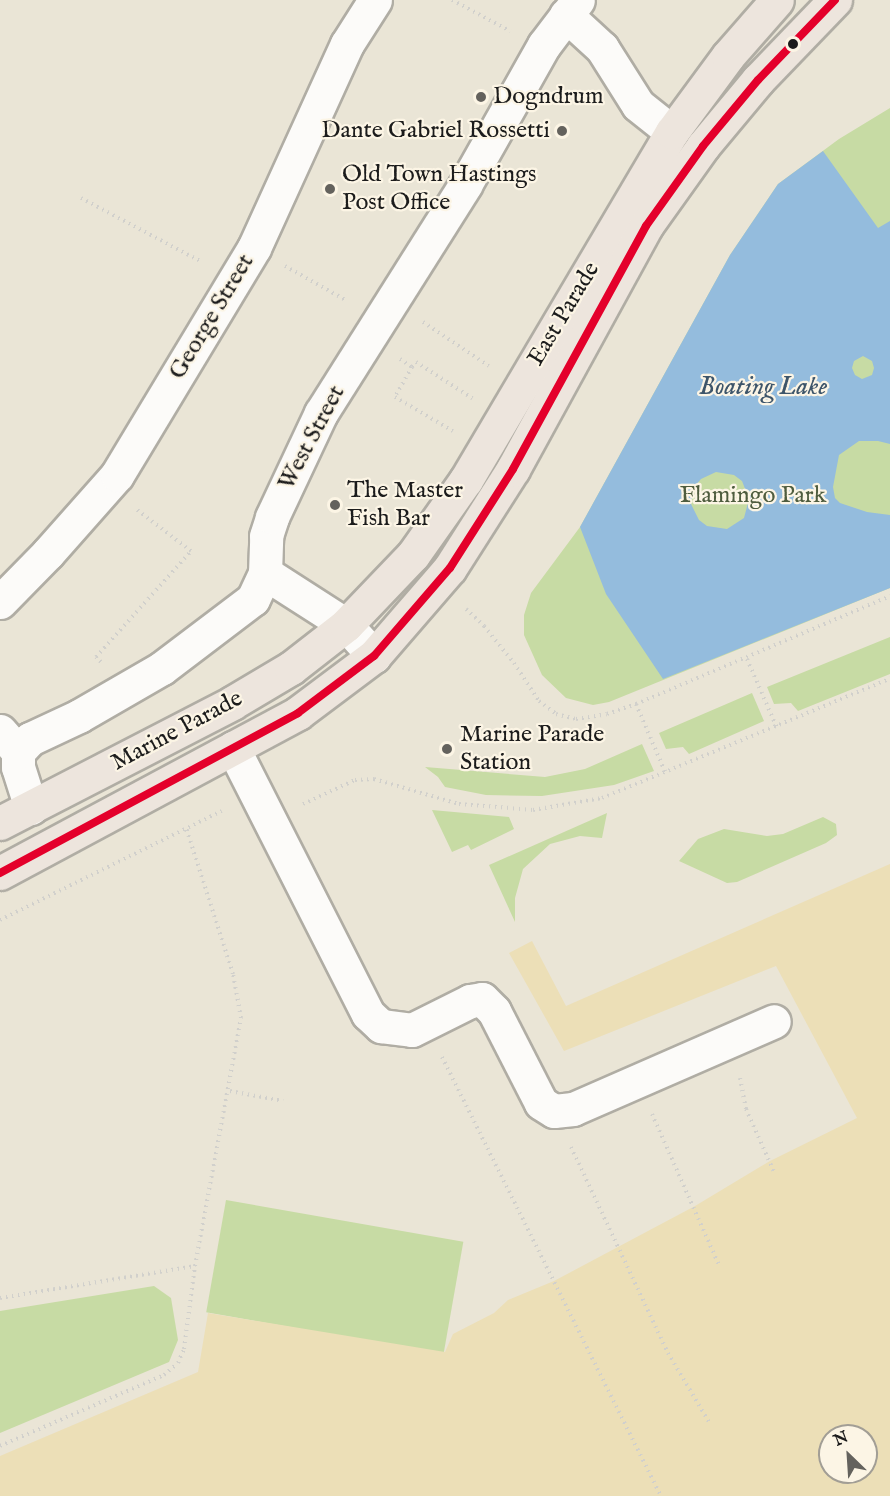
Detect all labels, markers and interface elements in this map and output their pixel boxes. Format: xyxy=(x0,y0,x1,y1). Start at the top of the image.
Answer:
unlabelled marker xyxy=(787,38,799,50)
place label: Dogndrum xyxy=(493,83,604,111)
marker: Dogndrum xyxy=(474,90,488,104)
place label: Dante Gabriel Rossetti xyxy=(321,117,550,145)
marker: Dante Gabriel Rossetti xyxy=(555,124,569,138)
place label: Old Town Hastings Post Office xyxy=(342,161,537,217)
marker: Old Town Hastings Post Office xyxy=(323,182,337,196)
street label: George Street xyxy=(163,249,261,385)
street label: East Parade xyxy=(522,257,606,371)
water label: Boating Lake xyxy=(699,371,827,403)
street label: West Street xyxy=(272,381,352,495)
place label: The Master Fish Bar xyxy=(347,477,463,533)
park label: Flamingo Park xyxy=(680,482,826,510)
marker: The Master Fish Bar xyxy=(328,498,342,512)
street label: Marine Parade xyxy=(107,684,247,778)
place label: Marine Parade Station xyxy=(460,721,604,777)
marker: Marine Parade Station xyxy=(438,740,456,758)
north arrow xyxy=(818,1424,878,1484)
text: N xyxy=(831,1428,852,1451)

